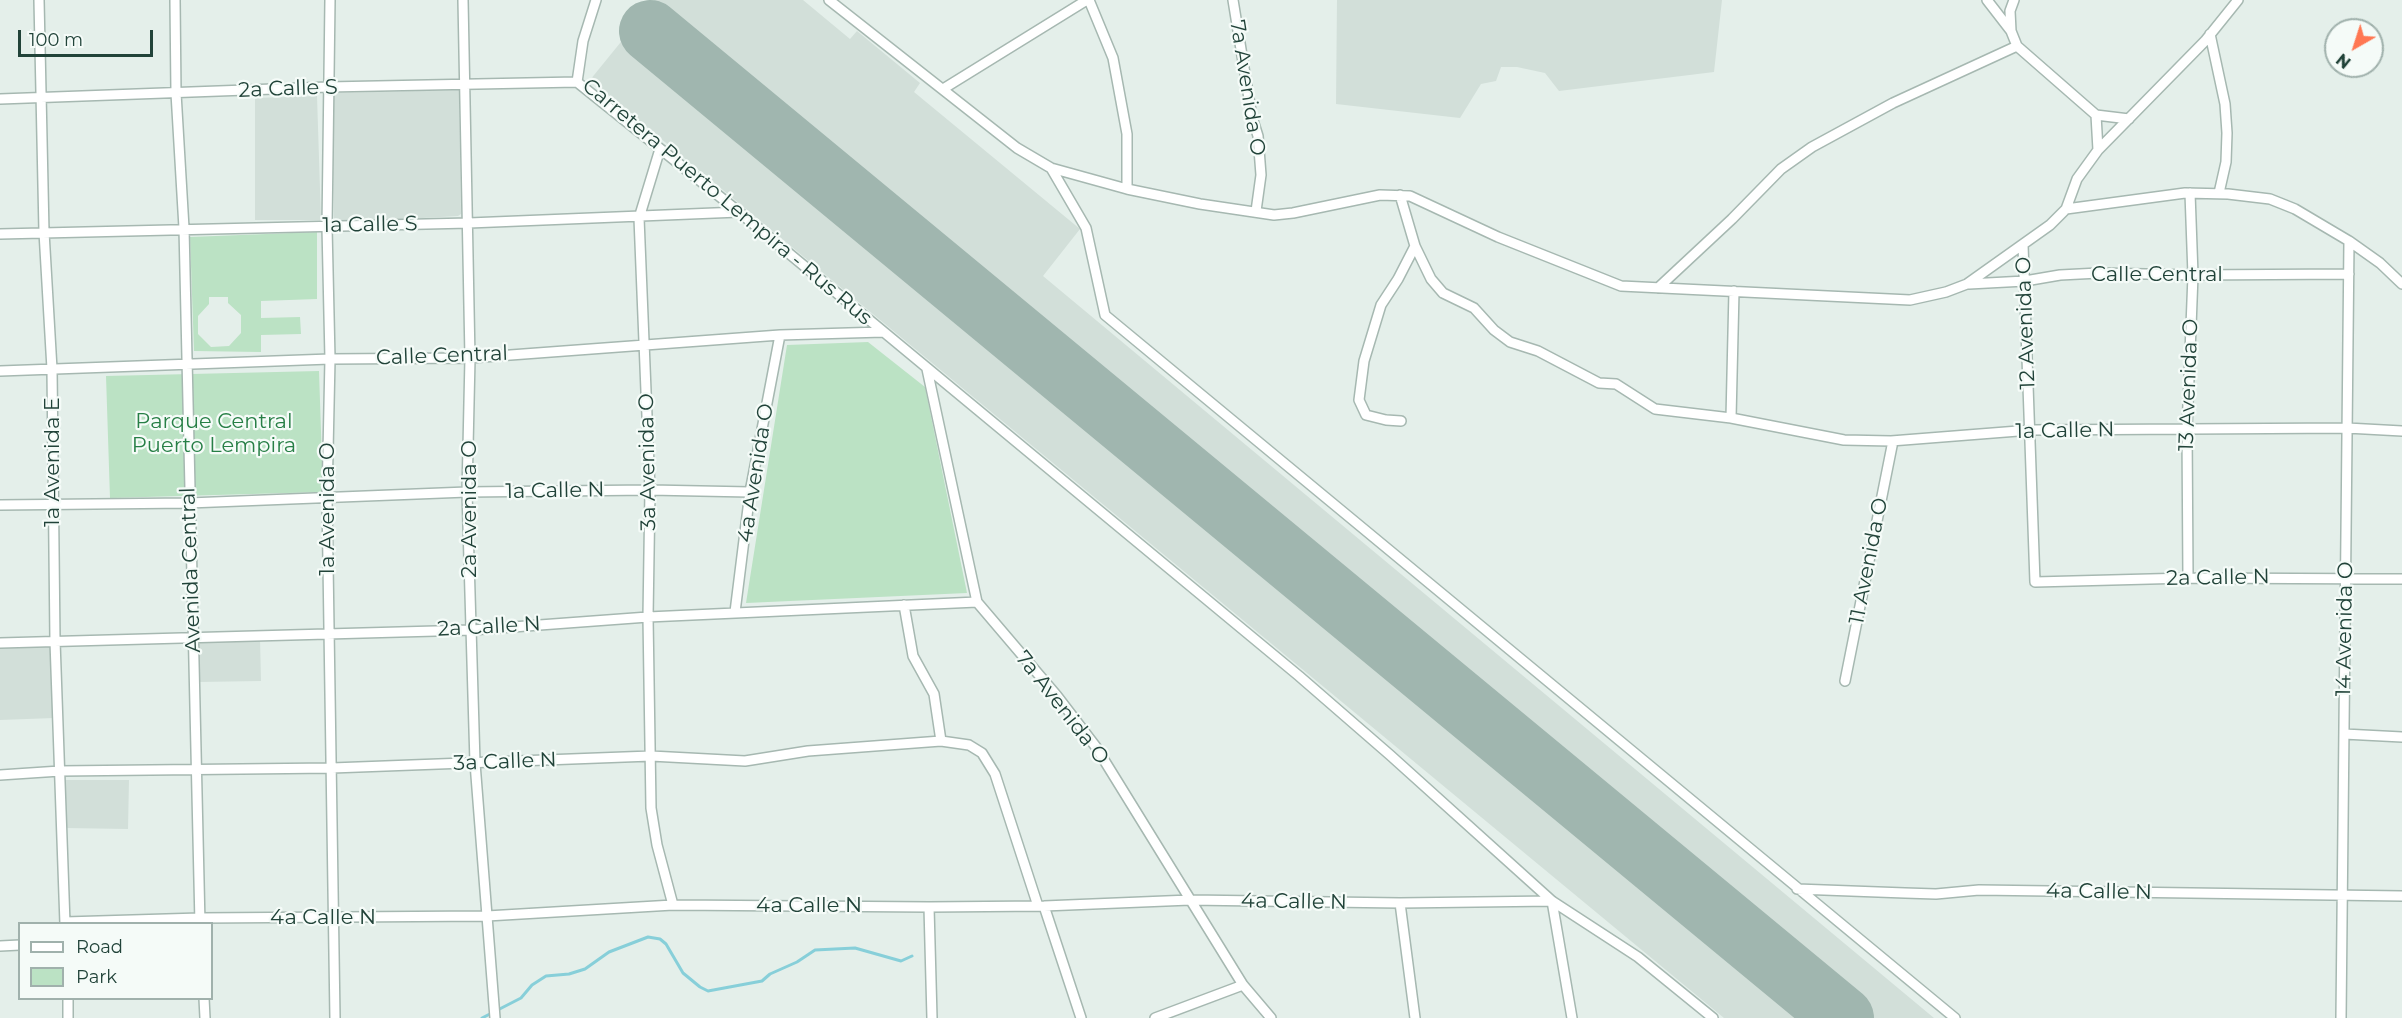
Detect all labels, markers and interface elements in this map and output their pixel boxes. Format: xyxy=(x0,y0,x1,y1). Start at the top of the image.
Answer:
scale bar xyxy=(21,18,156,56)
street label: 7a Avenida O xyxy=(1224,18,1270,158)
north arrow xyxy=(2324,18,2384,78)
text: 100 m xyxy=(29,29,83,51)
text: N xyxy=(2333,49,2355,72)
street label: Carretera Puerto Lempira - Rus Rus xyxy=(577,73,877,331)
street label: 2a Calle S xyxy=(238,75,338,103)
street label: 1a Calle S xyxy=(322,212,418,238)
street label: 12 Avenida O xyxy=(2011,256,2041,390)
street label: Calle Central xyxy=(2091,262,2223,288)
street label: 13 Avenida O xyxy=(2174,318,2204,452)
street label: Calle Central xyxy=(376,341,508,371)
street label: 3a Avenida O xyxy=(634,393,662,531)
street label: 1a Avenida E xyxy=(40,397,66,527)
street label: 4a Avenida O xyxy=(733,402,779,544)
park label: Parque Central Puerto Lempira xyxy=(132,409,296,459)
street label: 1a Calle N xyxy=(2015,418,2115,444)
street label: 2a Avenida O xyxy=(457,440,483,578)
street label: 1a Avenida O xyxy=(315,442,341,576)
street label: 1a Calle N xyxy=(505,478,605,504)
street label: Avenida Central xyxy=(176,487,206,653)
street label: 11 Avenida O xyxy=(1844,496,1894,626)
street label: 14 Avenida O xyxy=(2331,561,2359,697)
street label: 2a Calle N xyxy=(2166,564,2270,592)
street label: 2a Calle N xyxy=(437,612,541,642)
street label: 7a Avenida O xyxy=(1010,646,1114,770)
street label: 3a Calle N xyxy=(453,748,557,776)
street label: 4a Calle N xyxy=(2046,878,2152,906)
street label: 4a Calle N xyxy=(1241,888,1347,916)
street label: 4a Calle N xyxy=(756,893,862,919)
street label: 4a Calle N xyxy=(270,905,376,931)
legend xyxy=(18,922,213,1000)
text: Road xyxy=(76,936,123,958)
text: Park xyxy=(76,966,117,988)

